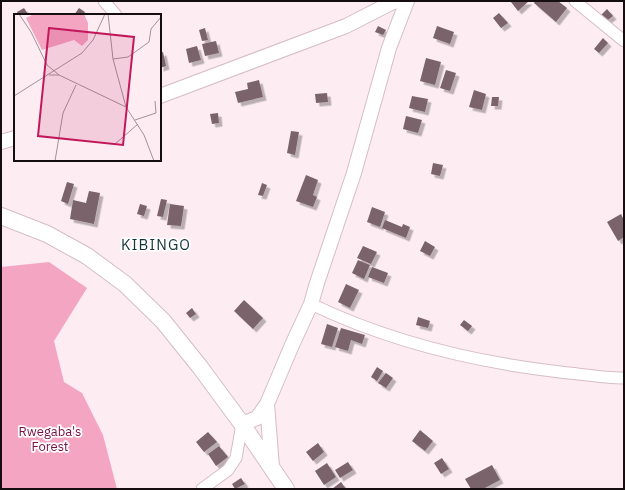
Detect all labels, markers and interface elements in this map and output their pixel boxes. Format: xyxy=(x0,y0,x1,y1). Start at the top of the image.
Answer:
inset map xyxy=(14,14,161,161)
district label: KIBINGO xyxy=(121,235,191,254)
park label: Rwegaba's Forest xyxy=(19,423,81,455)

